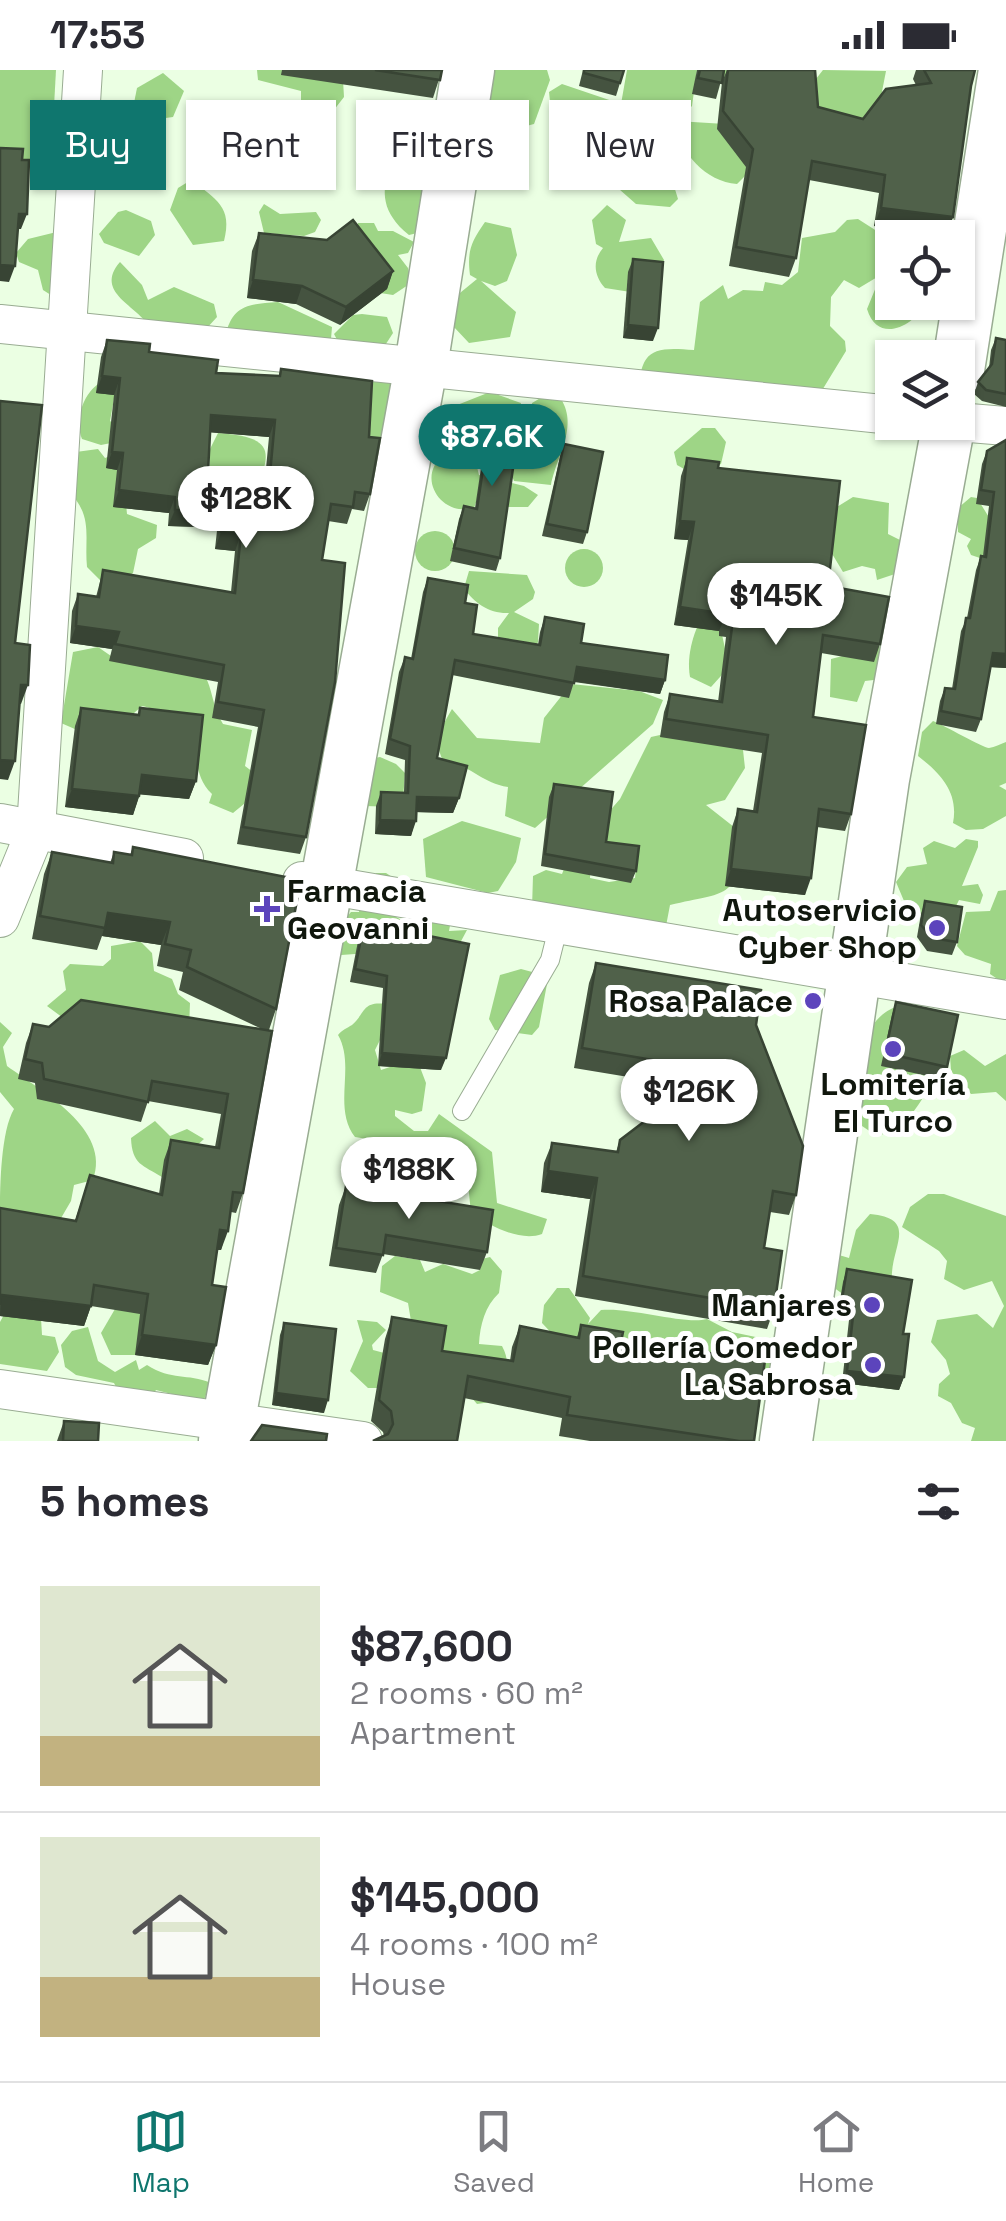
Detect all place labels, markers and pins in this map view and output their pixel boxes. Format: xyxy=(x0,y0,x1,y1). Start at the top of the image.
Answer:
pin: $87.6K xyxy=(411,404,573,489)
pin: $128K xyxy=(176,466,316,551)
pin: $145K xyxy=(706,563,846,648)
place label: Farmacia Geovanni xyxy=(287,871,429,948)
place label: Autoservicio Cyber Shop xyxy=(723,890,917,967)
marker: Farmacia Geovanni xyxy=(256,898,278,920)
marker: Autoservicio Cyber Shop xyxy=(926,917,948,939)
place label: Rosa Palace xyxy=(609,981,793,1021)
marker: Rosa Palace xyxy=(802,990,824,1012)
marker: Lomitería El Turco xyxy=(882,1038,904,1060)
pin: $126K xyxy=(619,1059,759,1144)
place label: Lomitería El Turco xyxy=(821,1064,965,1141)
pin: $188K xyxy=(339,1137,479,1222)
place label: Manjares xyxy=(711,1285,852,1325)
marker: Manjares xyxy=(861,1294,883,1316)
place label: Pollería Comedor La Sabrosa xyxy=(593,1327,853,1404)
marker: Pollería Comedor La Sabrosa xyxy=(862,1354,884,1376)

